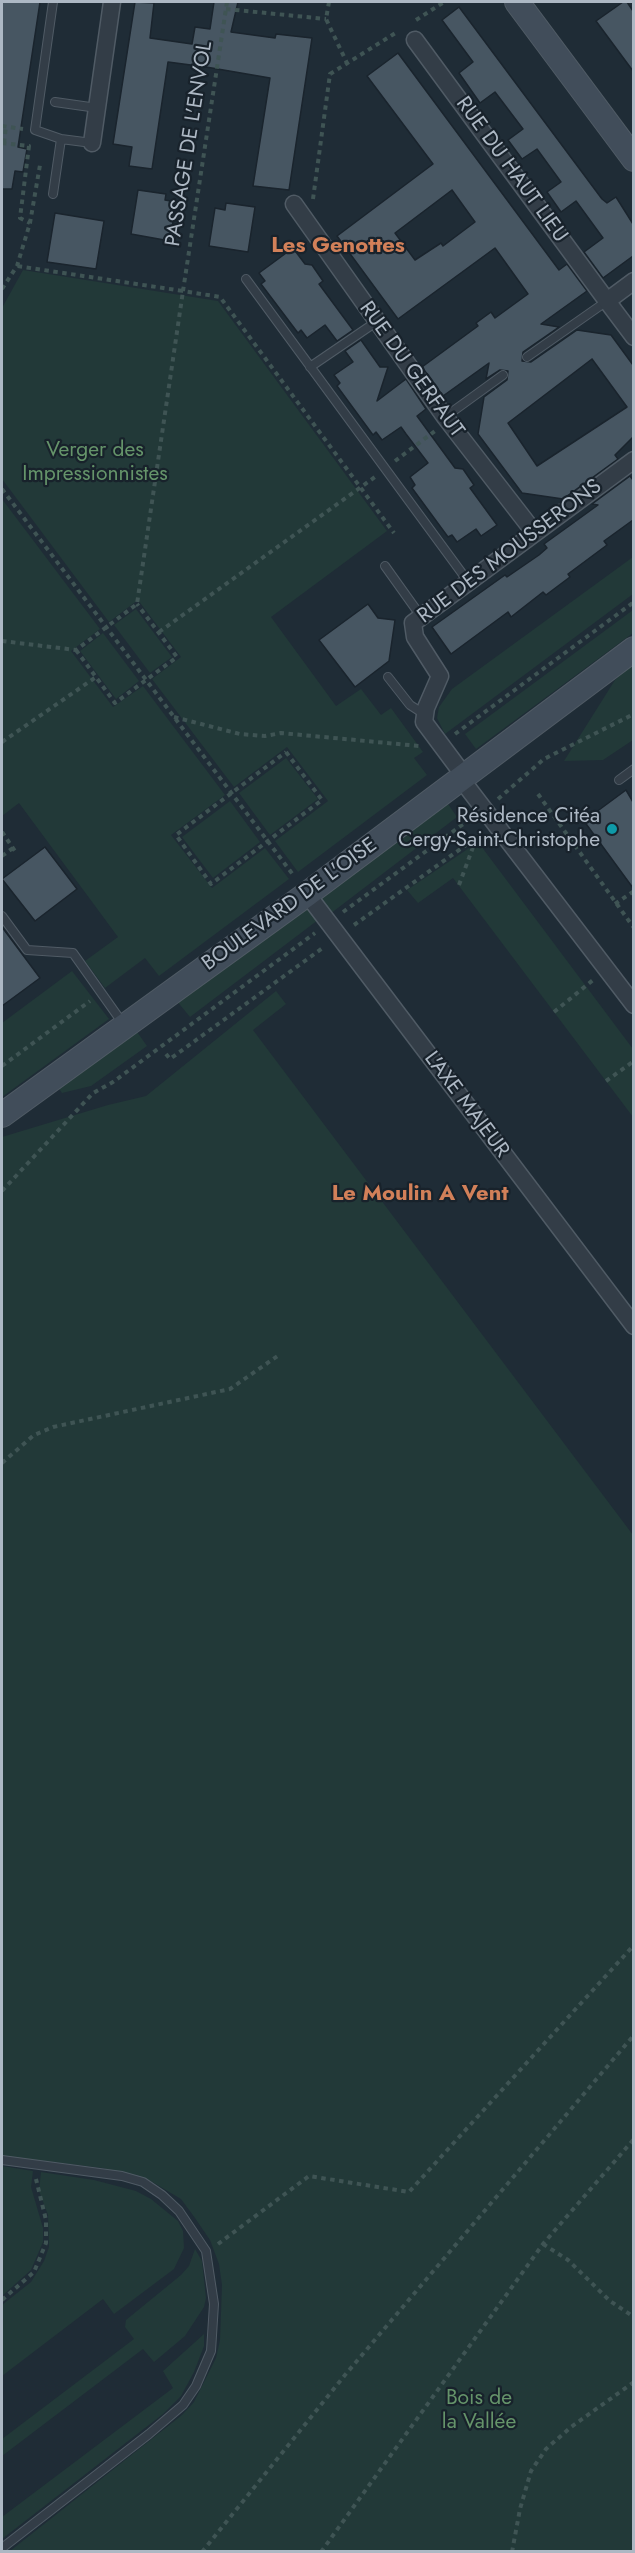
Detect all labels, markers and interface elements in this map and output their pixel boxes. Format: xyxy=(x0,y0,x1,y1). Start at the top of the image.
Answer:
street label: PASSAGE DE L'ENVOL xyxy=(161,40,219,248)
street label: RUE DU HAUT LIEU xyxy=(450,92,572,248)
district label: Les Genottes xyxy=(271,234,405,260)
street label: RUE DU GERFAUT xyxy=(353,297,469,443)
park label: Verger des Impressionnistes xyxy=(22,438,168,488)
street label: RUE DES MOUSSERONS xyxy=(413,475,607,629)
place label: Résidence Citéa Cergy-Saint-Christophe xyxy=(398,804,600,854)
marker: Résidence Citéa Cergy-Saint-Christophe xyxy=(605,822,619,836)
street label: BOULEVARD DE L'OISE xyxy=(198,833,382,977)
street label: L'AXE MAJEUR xyxy=(418,1047,514,1163)
district label: Le Moulin A Vent xyxy=(332,1182,508,1208)
park label: Bois de la Vallée xyxy=(442,2386,516,2436)

